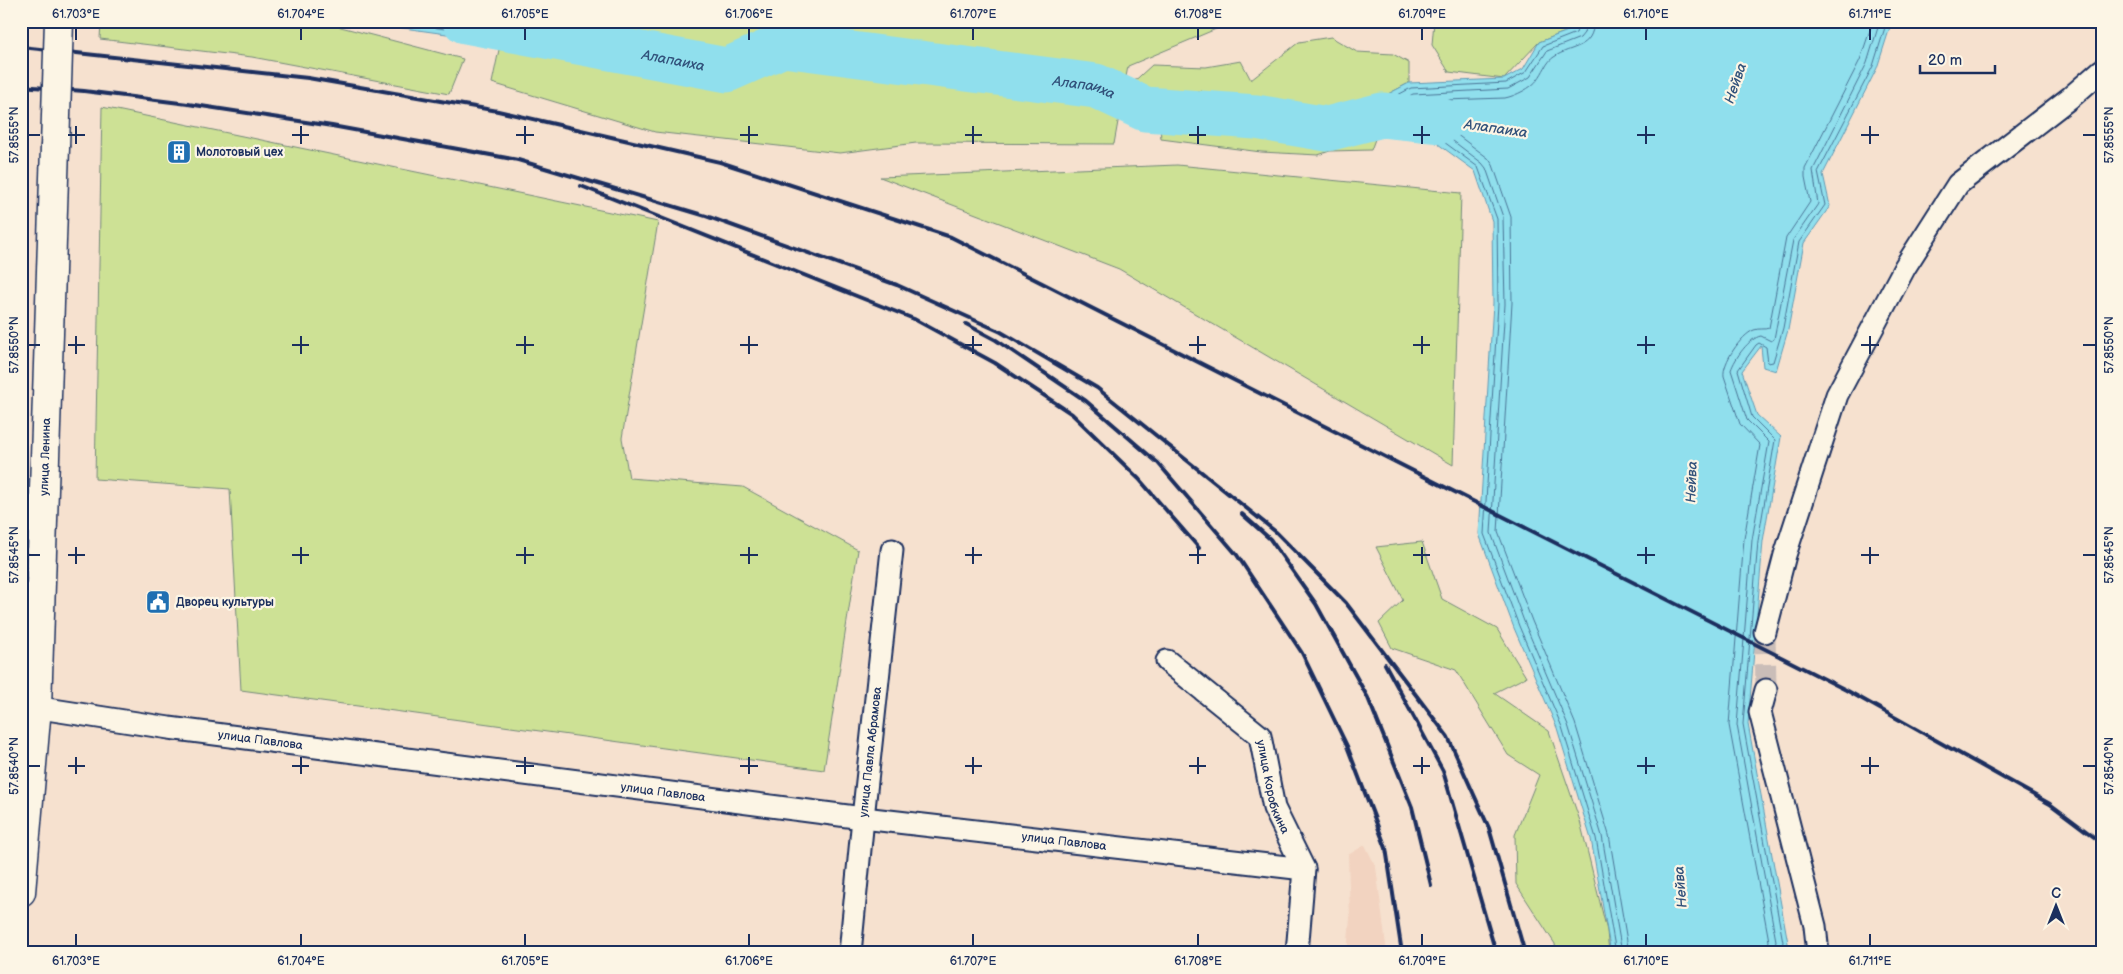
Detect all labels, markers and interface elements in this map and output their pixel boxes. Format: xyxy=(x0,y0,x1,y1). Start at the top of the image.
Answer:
text: 61.703°E xyxy=(52,7,100,22)
text: 61.704°E xyxy=(277,7,325,22)
text: 61.705°E xyxy=(501,7,549,22)
text: 61.706°E xyxy=(725,7,773,22)
text: 61.707°E xyxy=(950,7,996,22)
text: 61.708°E xyxy=(1174,7,1222,22)
text: 61.709°E xyxy=(1398,7,1446,22)
text: 61.710°E xyxy=(1623,7,1669,22)
text: 61.711°E xyxy=(1849,7,1892,22)
scale bar xyxy=(1920,42,1996,74)
water label: Алапаиха xyxy=(639,46,706,75)
text: 20 m xyxy=(1928,51,1962,70)
water label: Нейва xyxy=(1721,61,1750,106)
water label: Алапаиха xyxy=(1051,72,1118,103)
text: 57.8555°N xyxy=(7,106,22,164)
text: 57.8555°N xyxy=(2102,106,2117,164)
water label: Алапаиха xyxy=(1462,116,1529,141)
building icon: Молотовый цех xyxy=(166,139,192,165)
place label: Молотовый цех xyxy=(196,145,283,160)
text: 57.8550°N xyxy=(7,316,22,374)
text: 57.8550°N xyxy=(2102,316,2117,374)
street label: улица Ленина xyxy=(37,418,54,496)
water label: Нейва xyxy=(1682,461,1701,503)
text: 57.8545°N xyxy=(7,526,22,584)
text: 57.8545°N xyxy=(2102,526,2117,584)
public building icon: Дворец культуры xyxy=(145,589,171,615)
place label: Дворец культуры xyxy=(176,595,274,610)
street label: улица Павла Абрамова xyxy=(856,686,885,818)
street label: улица Павлова xyxy=(217,727,304,753)
text: 57.8540°N xyxy=(7,737,22,795)
text: 57.8540°N xyxy=(2102,737,2117,795)
street label: улица Коробкина xyxy=(1253,739,1293,836)
street label: улица Павлова xyxy=(620,780,706,805)
street label: улица Павлова xyxy=(1021,829,1107,854)
water label: Нейва xyxy=(1670,865,1691,909)
north arrow xyxy=(2030,882,2080,932)
text: С xyxy=(2051,885,2061,902)
text: 61.703°E xyxy=(52,954,100,969)
text: 61.704°E xyxy=(277,954,325,969)
text: 61.705°E xyxy=(501,954,549,969)
text: 61.706°E xyxy=(725,954,773,969)
text: 61.707°E xyxy=(950,954,996,969)
text: 61.708°E xyxy=(1174,954,1222,969)
text: 61.709°E xyxy=(1398,954,1446,969)
text: 61.710°E xyxy=(1623,954,1669,969)
text: 61.711°E xyxy=(1849,954,1892,969)

